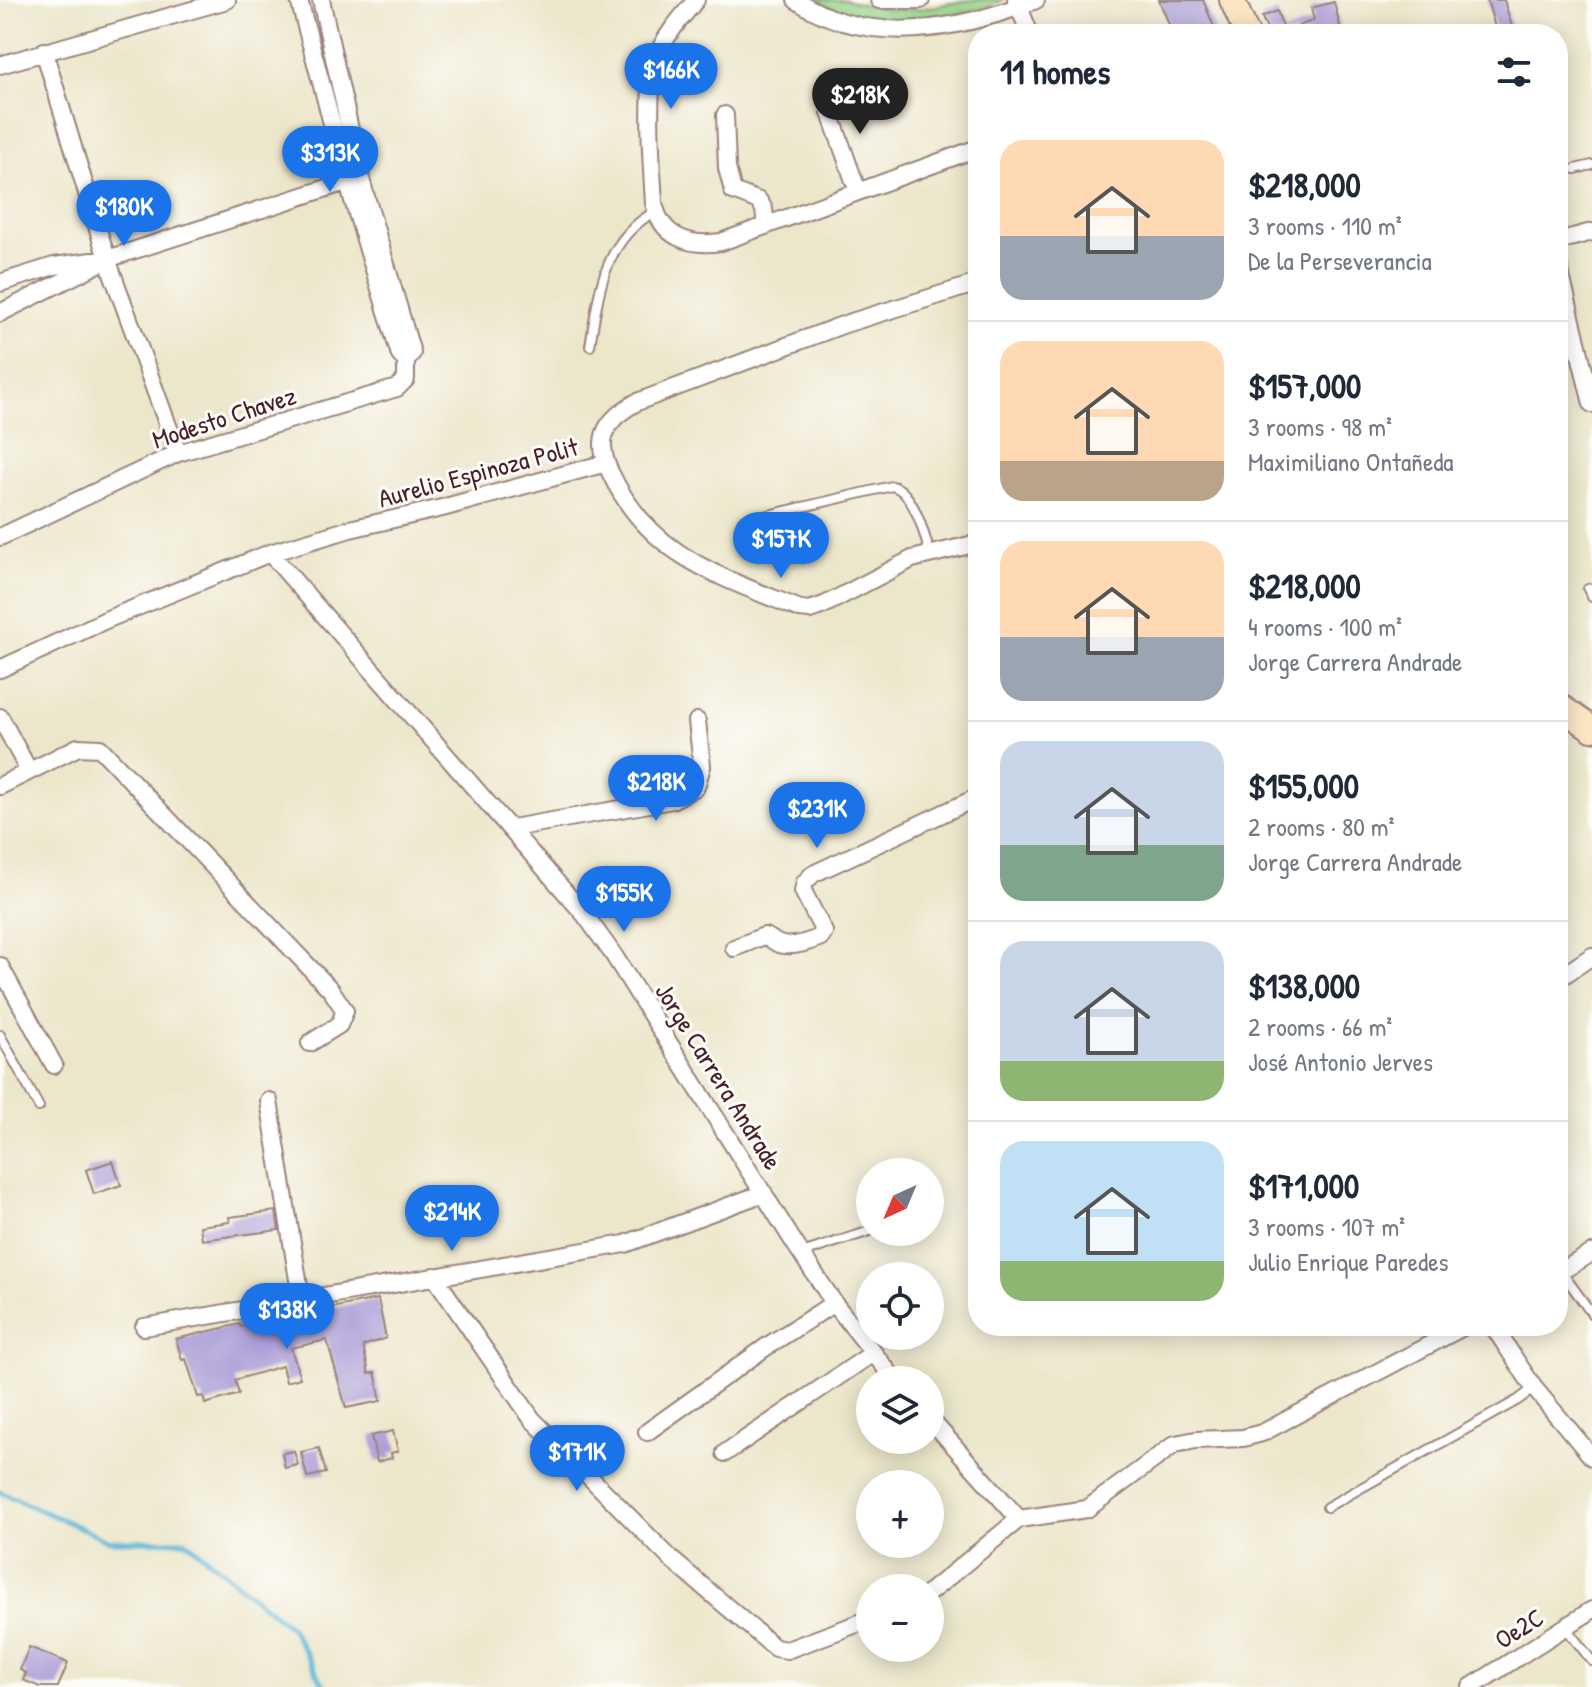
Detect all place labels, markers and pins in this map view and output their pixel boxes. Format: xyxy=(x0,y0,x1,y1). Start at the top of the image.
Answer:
pin: $166K xyxy=(615,43,727,111)
pin: $218K xyxy=(804,68,916,136)
pin: $313K xyxy=(274,126,386,194)
pin: $180K xyxy=(68,180,180,248)
pin: $157K xyxy=(725,512,837,580)
pin: $218K xyxy=(600,755,712,823)
pin: $231K xyxy=(761,782,873,850)
pin: $155K xyxy=(568,866,680,934)
pin: $214K xyxy=(396,1185,508,1253)
pin: $138K xyxy=(231,1283,343,1351)
pin: $171K xyxy=(521,1425,633,1493)

